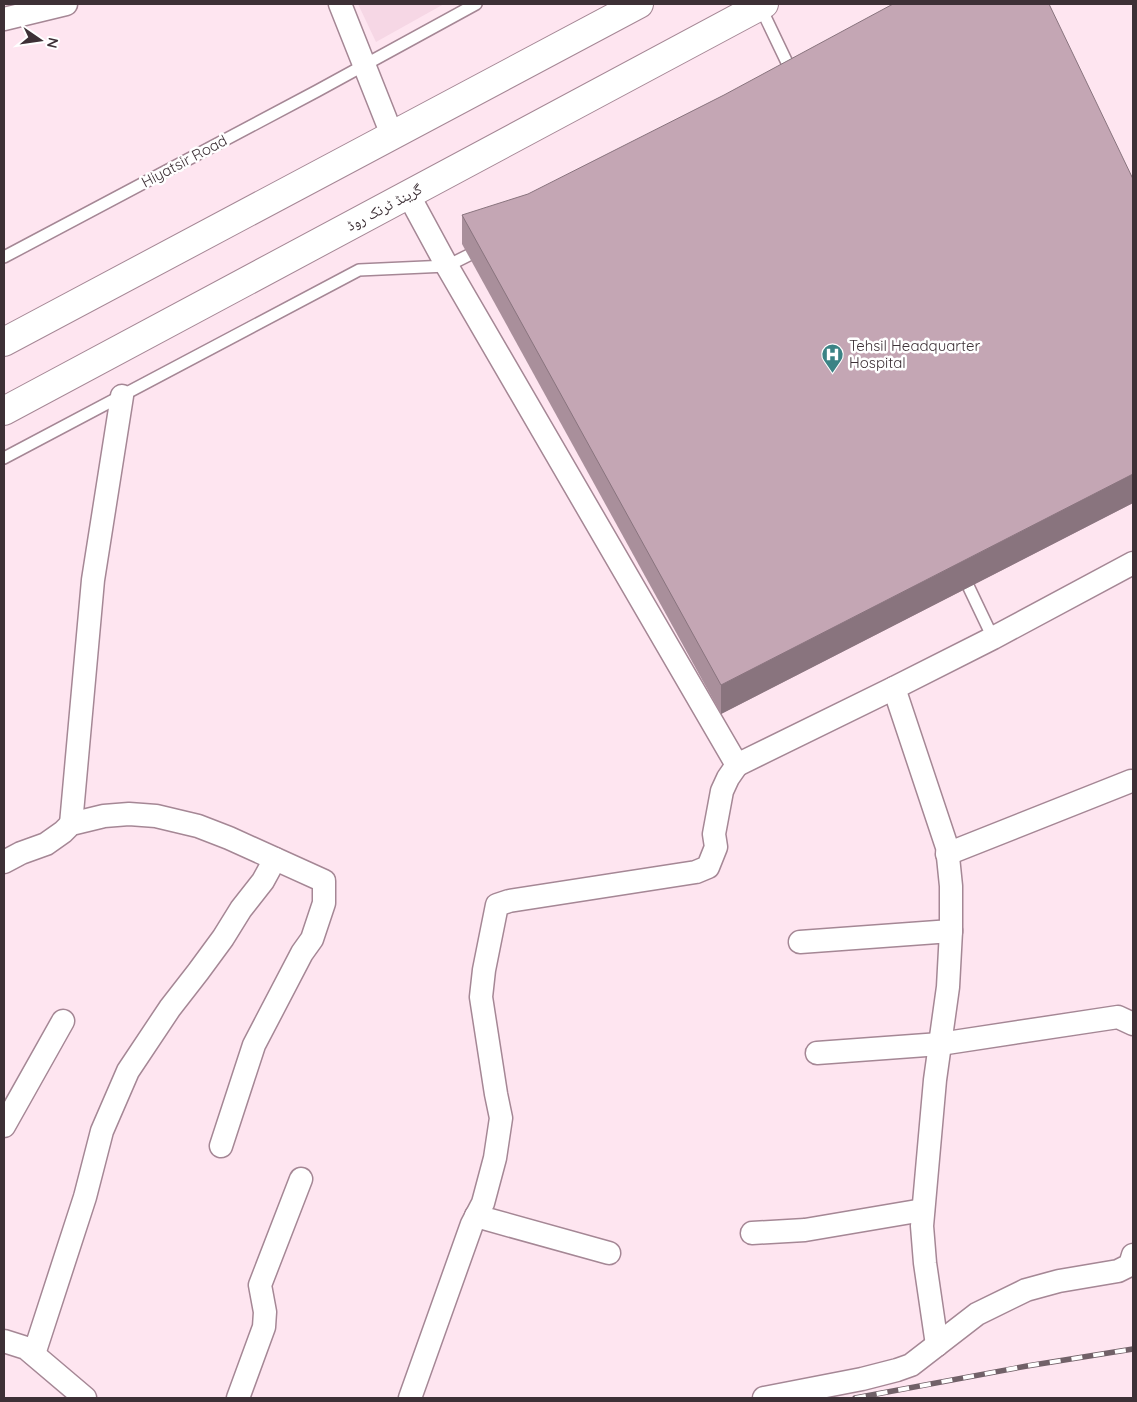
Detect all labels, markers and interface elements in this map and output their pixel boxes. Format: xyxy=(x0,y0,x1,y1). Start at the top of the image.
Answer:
north arrow xyxy=(15,15,65,65)
text: N xyxy=(43,36,63,50)
street label: Hiyatsir Road xyxy=(138,130,230,192)
street label: گرینڈ ٹرنک روڈ xyxy=(343,179,425,235)
place label: Tehsil Headquarter Hospital xyxy=(849,336,981,372)
hospital icon: Tehsil Headquarter Hospital xyxy=(821,342,845,373)

